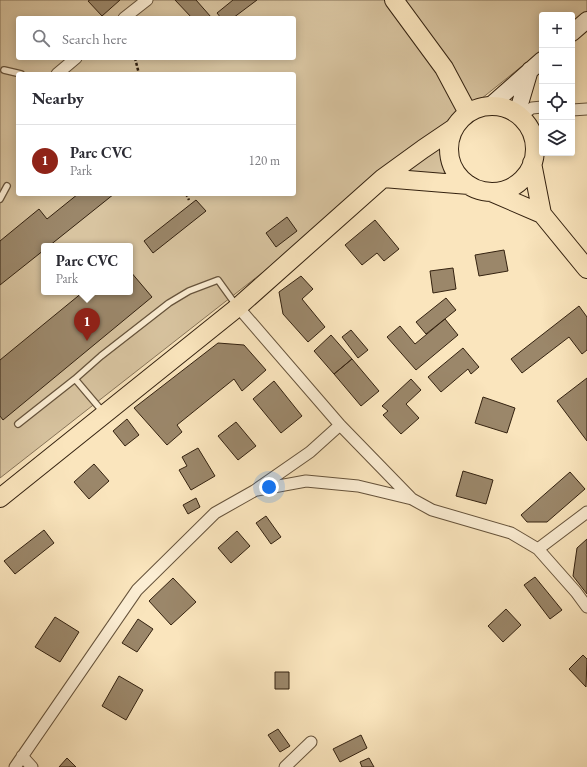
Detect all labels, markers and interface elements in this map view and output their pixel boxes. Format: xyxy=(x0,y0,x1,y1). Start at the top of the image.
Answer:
map controls xyxy=(539,12,575,156)
button: + xyxy=(539,12,575,48)
search box xyxy=(16,16,296,60)
icon: search xyxy=(30,27,52,49)
text: Search here xyxy=(62,29,127,48)
button: − xyxy=(539,48,575,84)
button: locate xyxy=(539,84,575,120)
text: Nearby xyxy=(32,87,84,109)
button: layers xyxy=(539,120,575,156)
text: Parc CVC xyxy=(70,143,132,162)
text: 1 xyxy=(42,152,48,169)
text: 120 m xyxy=(249,152,280,169)
text: Park xyxy=(70,162,92,179)
popup xyxy=(41,243,133,295)
text: Parc CVC xyxy=(56,251,118,270)
text: Park xyxy=(56,270,78,287)
pin: 1 xyxy=(74,308,100,341)
your location xyxy=(259,477,279,497)

